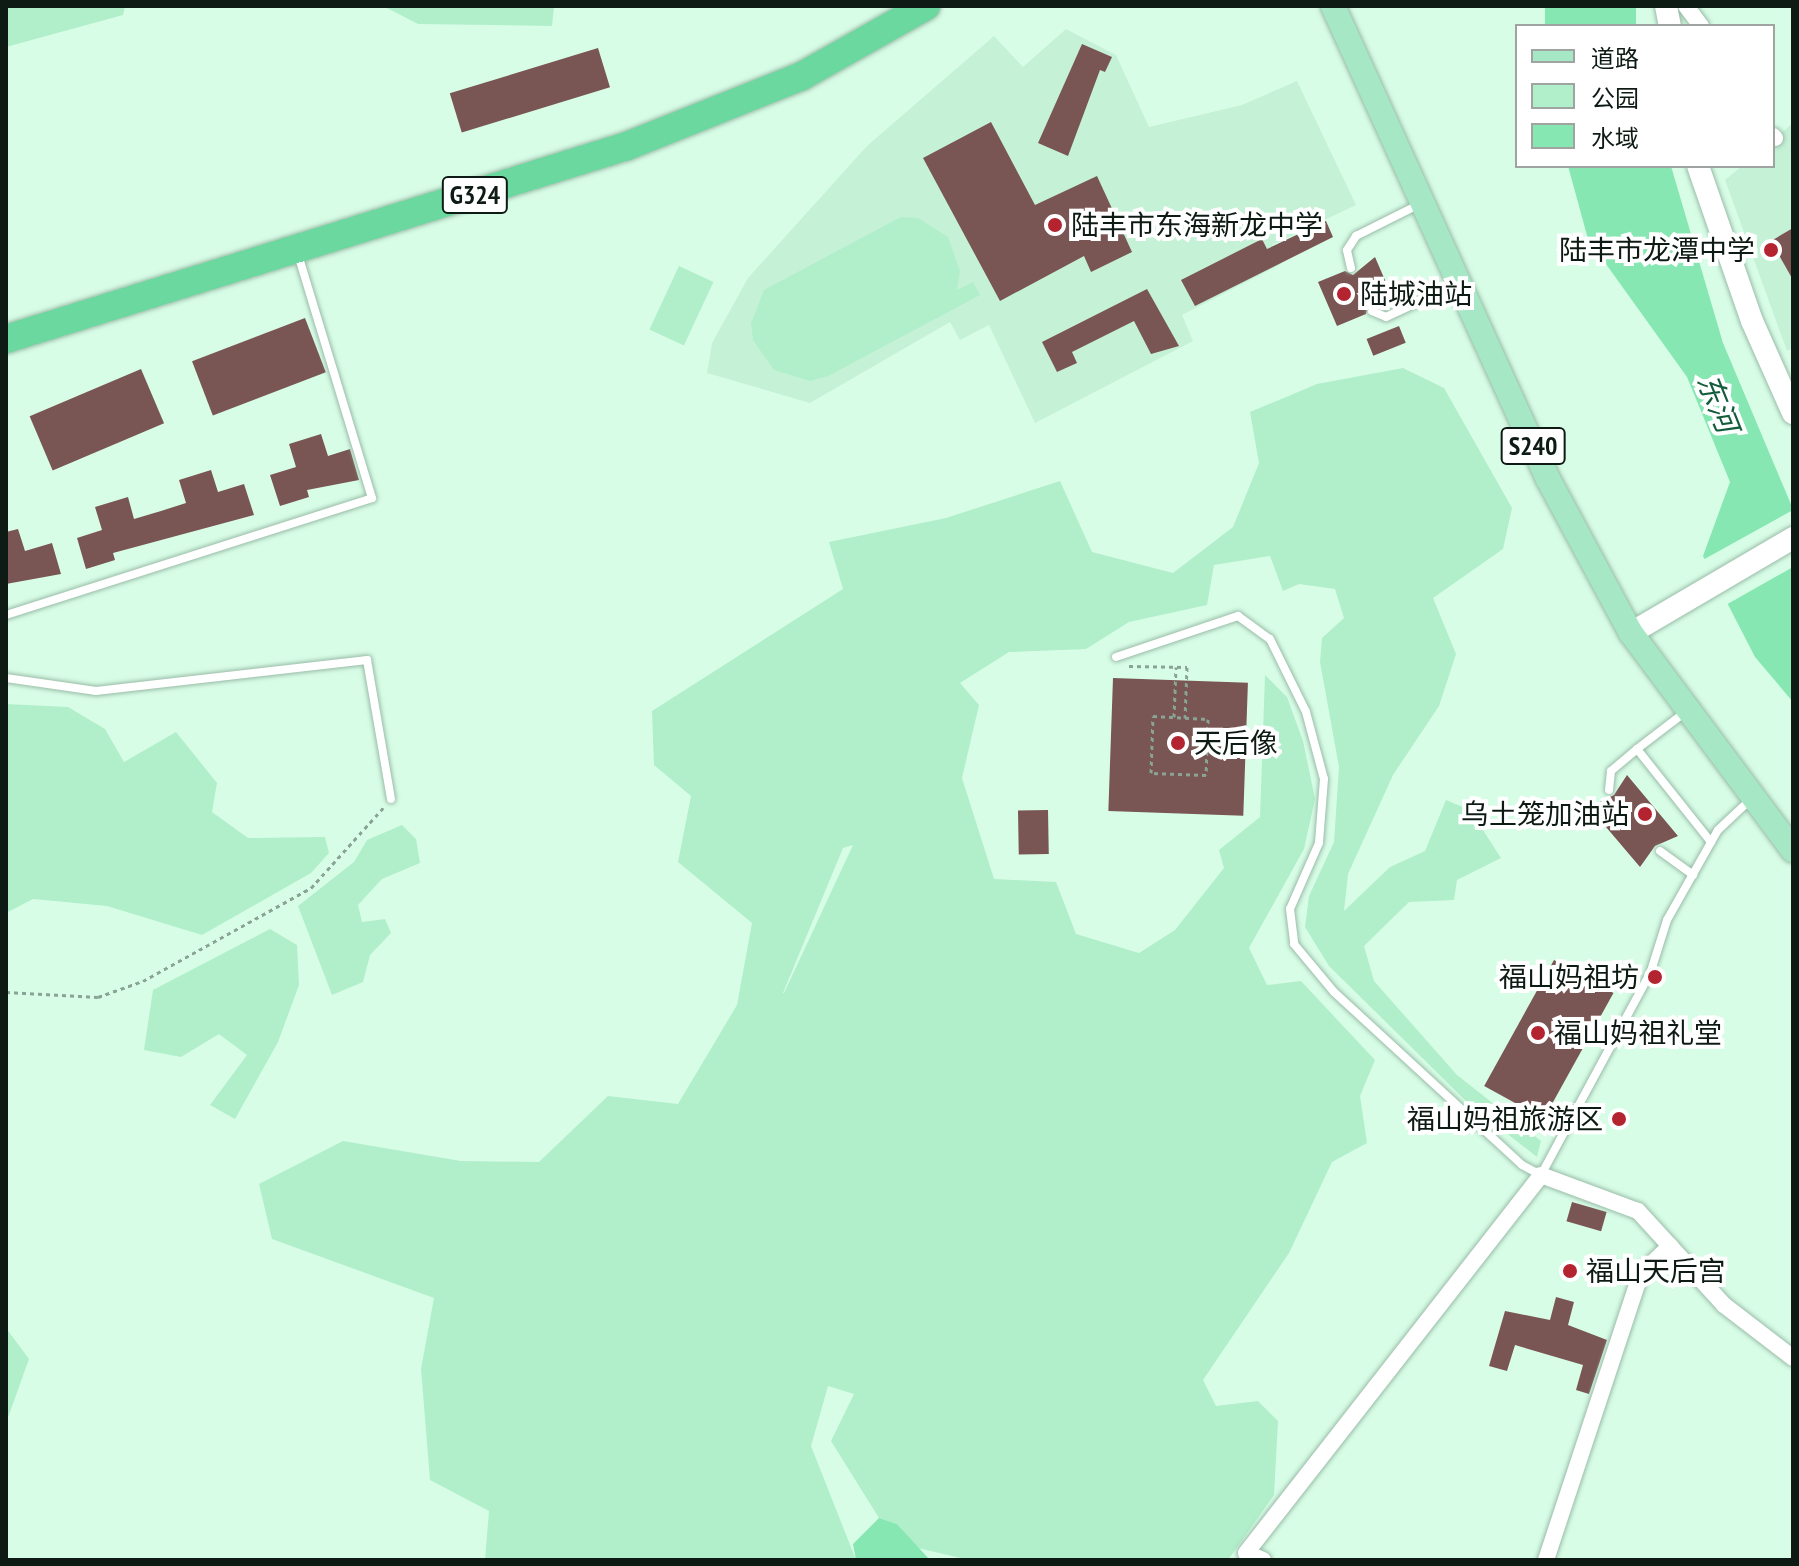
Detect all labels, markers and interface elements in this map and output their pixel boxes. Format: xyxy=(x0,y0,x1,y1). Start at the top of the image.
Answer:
legend xyxy=(1515,24,1775,168)
text: 道路 xyxy=(1591,43,1639,74)
text: 公园 xyxy=(1591,83,1639,114)
text: 水域 xyxy=(1591,123,1639,154)
road number: G324 xyxy=(441,173,509,217)
place label: 陆丰市东海新龙中学 xyxy=(1071,208,1323,242)
marker: 陆丰市东海新龙中学 xyxy=(1046,216,1064,234)
place label: 陆丰市龙潭中学 xyxy=(1559,233,1755,267)
marker: 陆丰市龙潭中学 xyxy=(1762,241,1780,259)
place label: 陆城油站 xyxy=(1360,277,1472,311)
marker: 陆城油站 xyxy=(1335,285,1353,303)
water label: 东河 xyxy=(1690,368,1746,438)
road number: S240 xyxy=(1499,424,1567,468)
place label: 天后像 xyxy=(1194,726,1278,760)
marker: 天后像 xyxy=(1169,734,1187,752)
place label: 乌土笼加油站 xyxy=(1461,797,1629,831)
marker: 乌土笼加油站 xyxy=(1636,805,1654,823)
place label: 福山妈祖坊 xyxy=(1499,960,1639,994)
marker: 福山妈祖坊 xyxy=(1646,968,1664,986)
place label: 福山妈祖礼堂 xyxy=(1554,1016,1722,1050)
marker: 福山妈祖礼堂 xyxy=(1529,1024,1547,1042)
place label: 福山妈祖旅游区 xyxy=(1407,1102,1603,1136)
marker: 福山妈祖旅游区 xyxy=(1610,1110,1628,1128)
place label: 福山天后宫 xyxy=(1586,1254,1726,1288)
marker: 福山天后宫 xyxy=(1561,1262,1579,1280)

